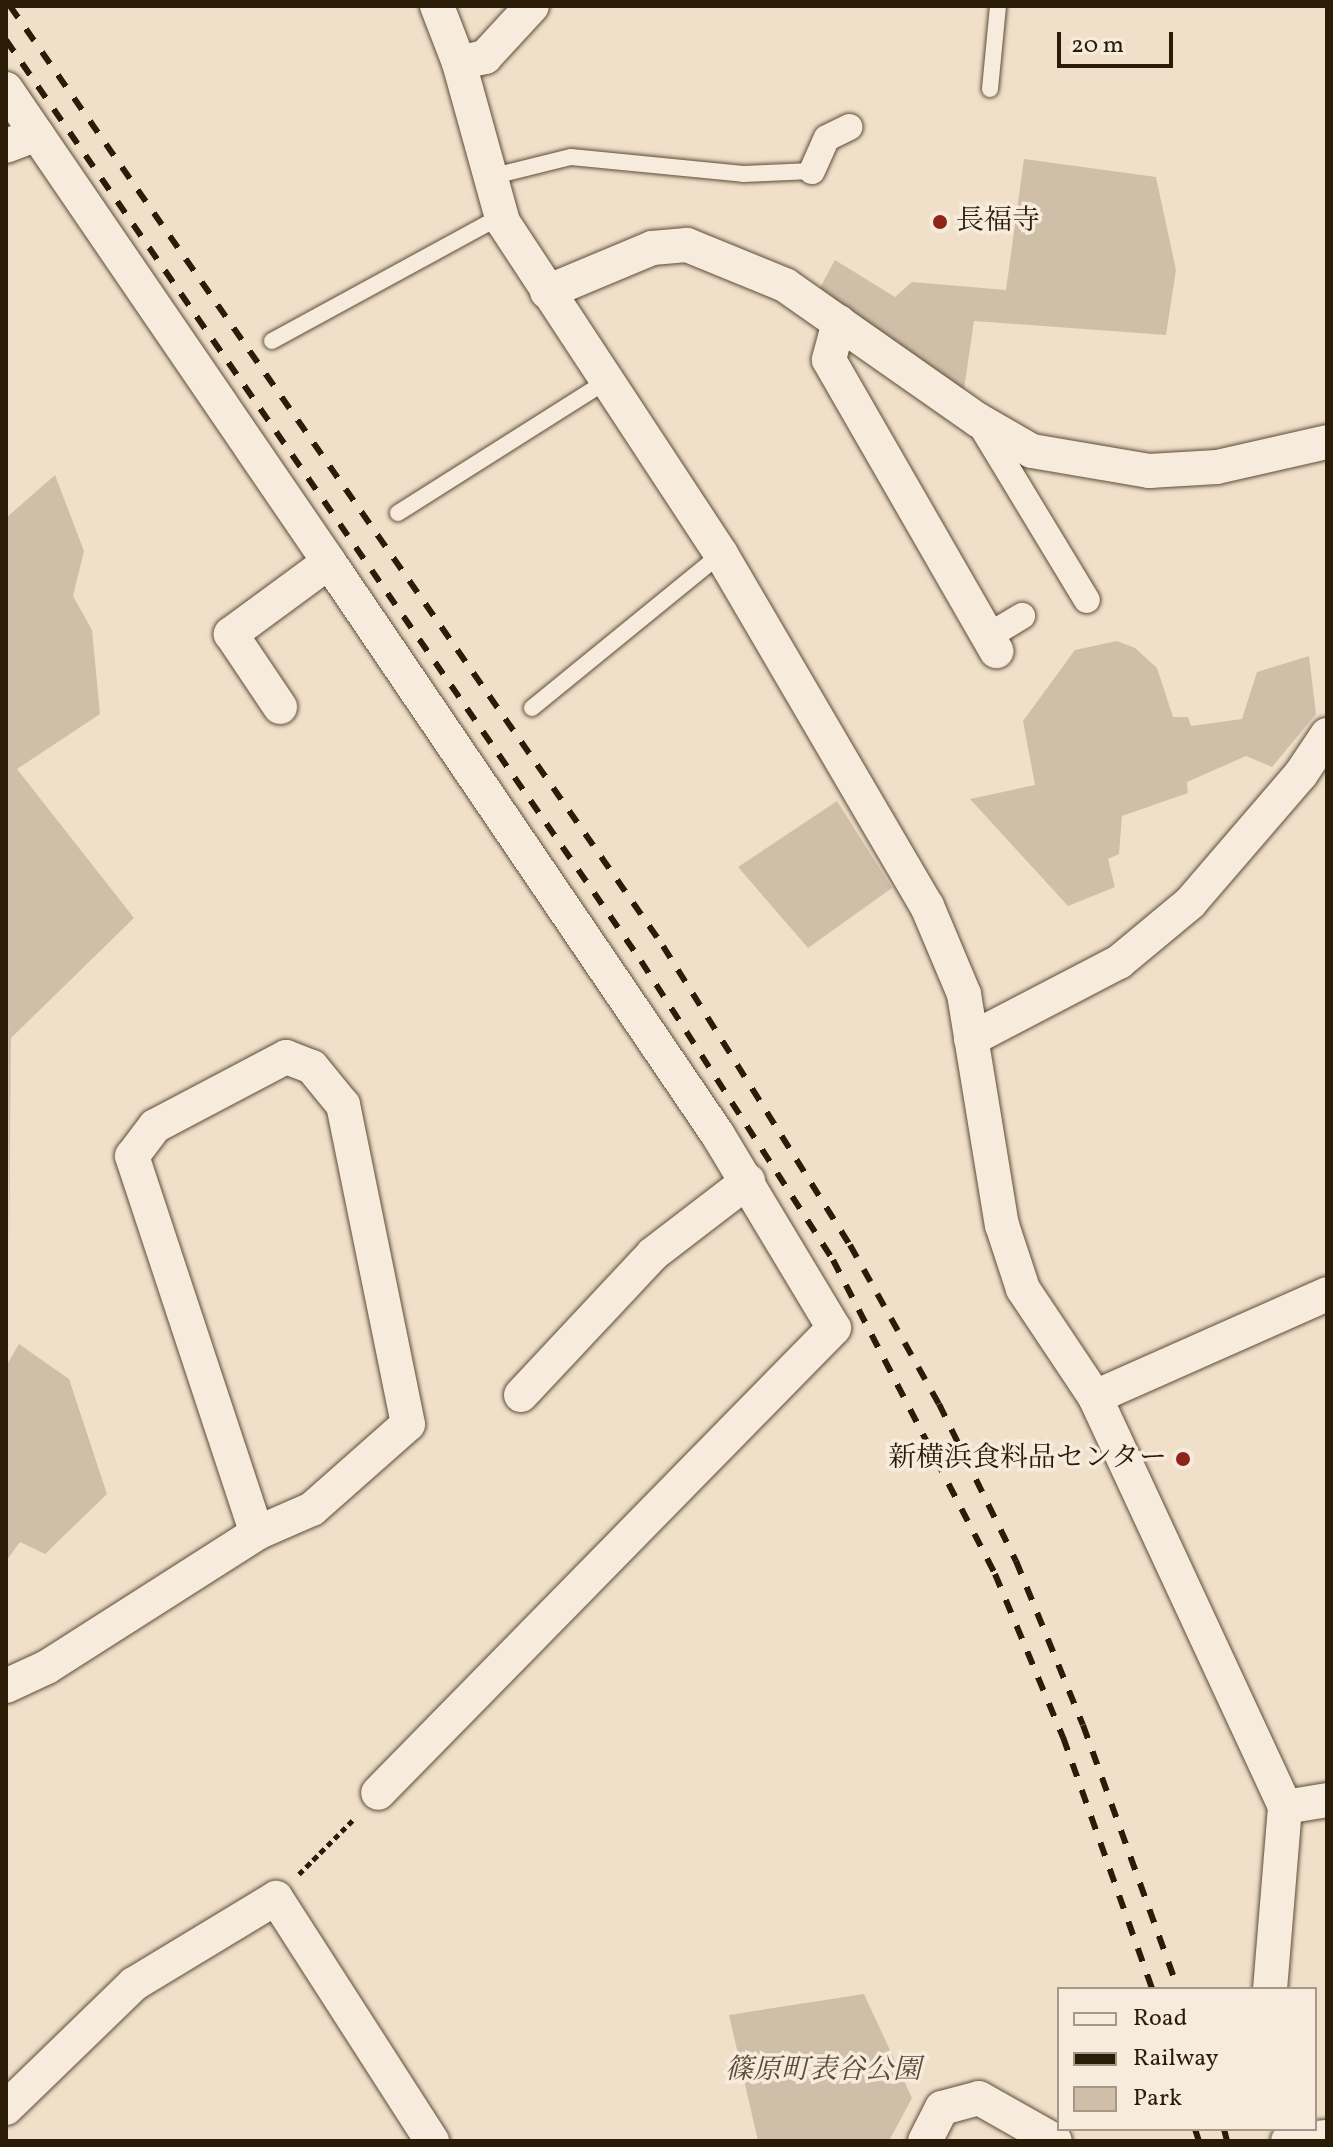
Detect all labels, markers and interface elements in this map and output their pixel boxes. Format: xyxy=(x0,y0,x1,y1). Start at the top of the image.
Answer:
scale bar xyxy=(1061,16,1177,66)
text: 20 m xyxy=(1071,29,1124,63)
place label: 長福寺 xyxy=(956,205,1040,239)
marker: 長福寺 xyxy=(931,213,949,231)
place label: 新横浜食料品センター xyxy=(887,1442,1167,1476)
marker: 新横浜食料品センター xyxy=(1174,1450,1192,1468)
legend xyxy=(1057,1987,1317,2131)
text: Road xyxy=(1133,2002,1187,2036)
text: Railway xyxy=(1133,2042,1219,2076)
park label: 篠原町表谷公園 xyxy=(725,2054,921,2088)
text: Park xyxy=(1133,2082,1182,2116)

